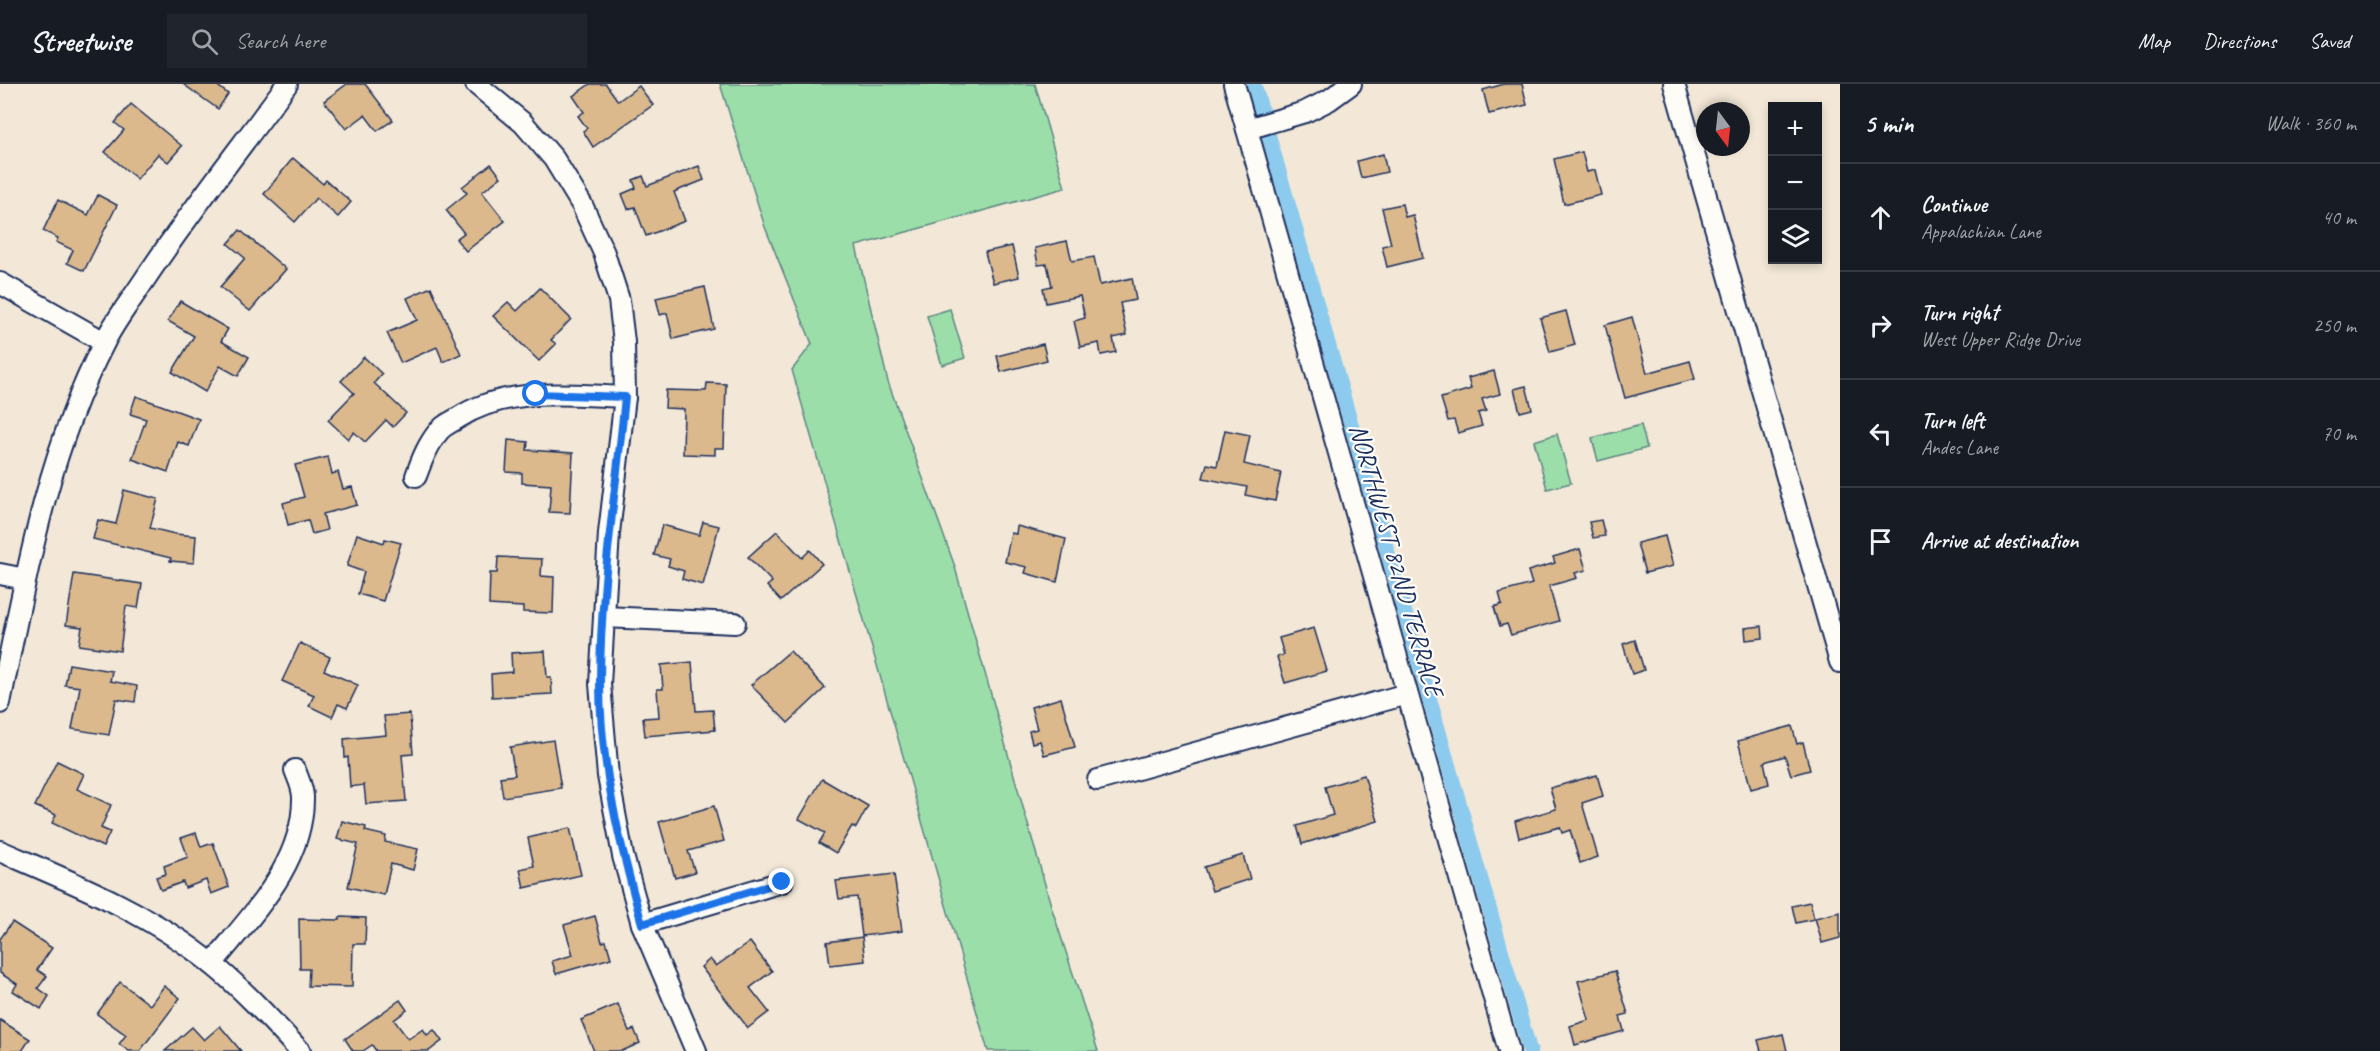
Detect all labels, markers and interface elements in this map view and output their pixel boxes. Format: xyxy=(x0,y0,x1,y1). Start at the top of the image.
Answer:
search box xyxy=(167,14,587,68)
text: Streetwise xyxy=(30,24,131,59)
icon: search xyxy=(188,25,221,58)
text: Search here xyxy=(236,27,325,55)
text: Map xyxy=(2138,28,2170,54)
text: Directions xyxy=(2203,28,2276,54)
text: Saved xyxy=(2309,28,2350,54)
north arrow xyxy=(1696,102,1750,156)
map controls xyxy=(1768,102,1822,264)
button: + xyxy=(1768,102,1822,156)
text: 5 min xyxy=(1864,107,1913,140)
text: Walk · 360 m xyxy=(2266,111,2356,136)
button: − xyxy=(1768,156,1822,210)
text: Continue xyxy=(1921,191,1987,219)
icon: ahead xyxy=(1864,201,1897,234)
text: 40 m xyxy=(2322,205,2356,230)
button: layers xyxy=(1768,210,1822,264)
text: Appalachian Lane xyxy=(1921,219,2041,244)
text: Turn right xyxy=(1921,299,1998,327)
icon: right xyxy=(1864,309,1897,342)
text: 250 m xyxy=(2313,313,2356,338)
text: West Upper Ridge Drive xyxy=(1921,327,2080,352)
route start xyxy=(522,380,548,406)
text: Turn left xyxy=(1921,407,1985,435)
icon: left xyxy=(1864,417,1897,450)
street label: NORTHWEST 82ND TERRACE xyxy=(1342,420,1452,704)
text: 70 m xyxy=(2322,421,2356,446)
text: Andes Lane xyxy=(1921,435,1998,460)
icon: arrive xyxy=(1864,525,1897,558)
text: Arrive at destination xyxy=(1921,527,2078,555)
route end xyxy=(768,868,794,894)

